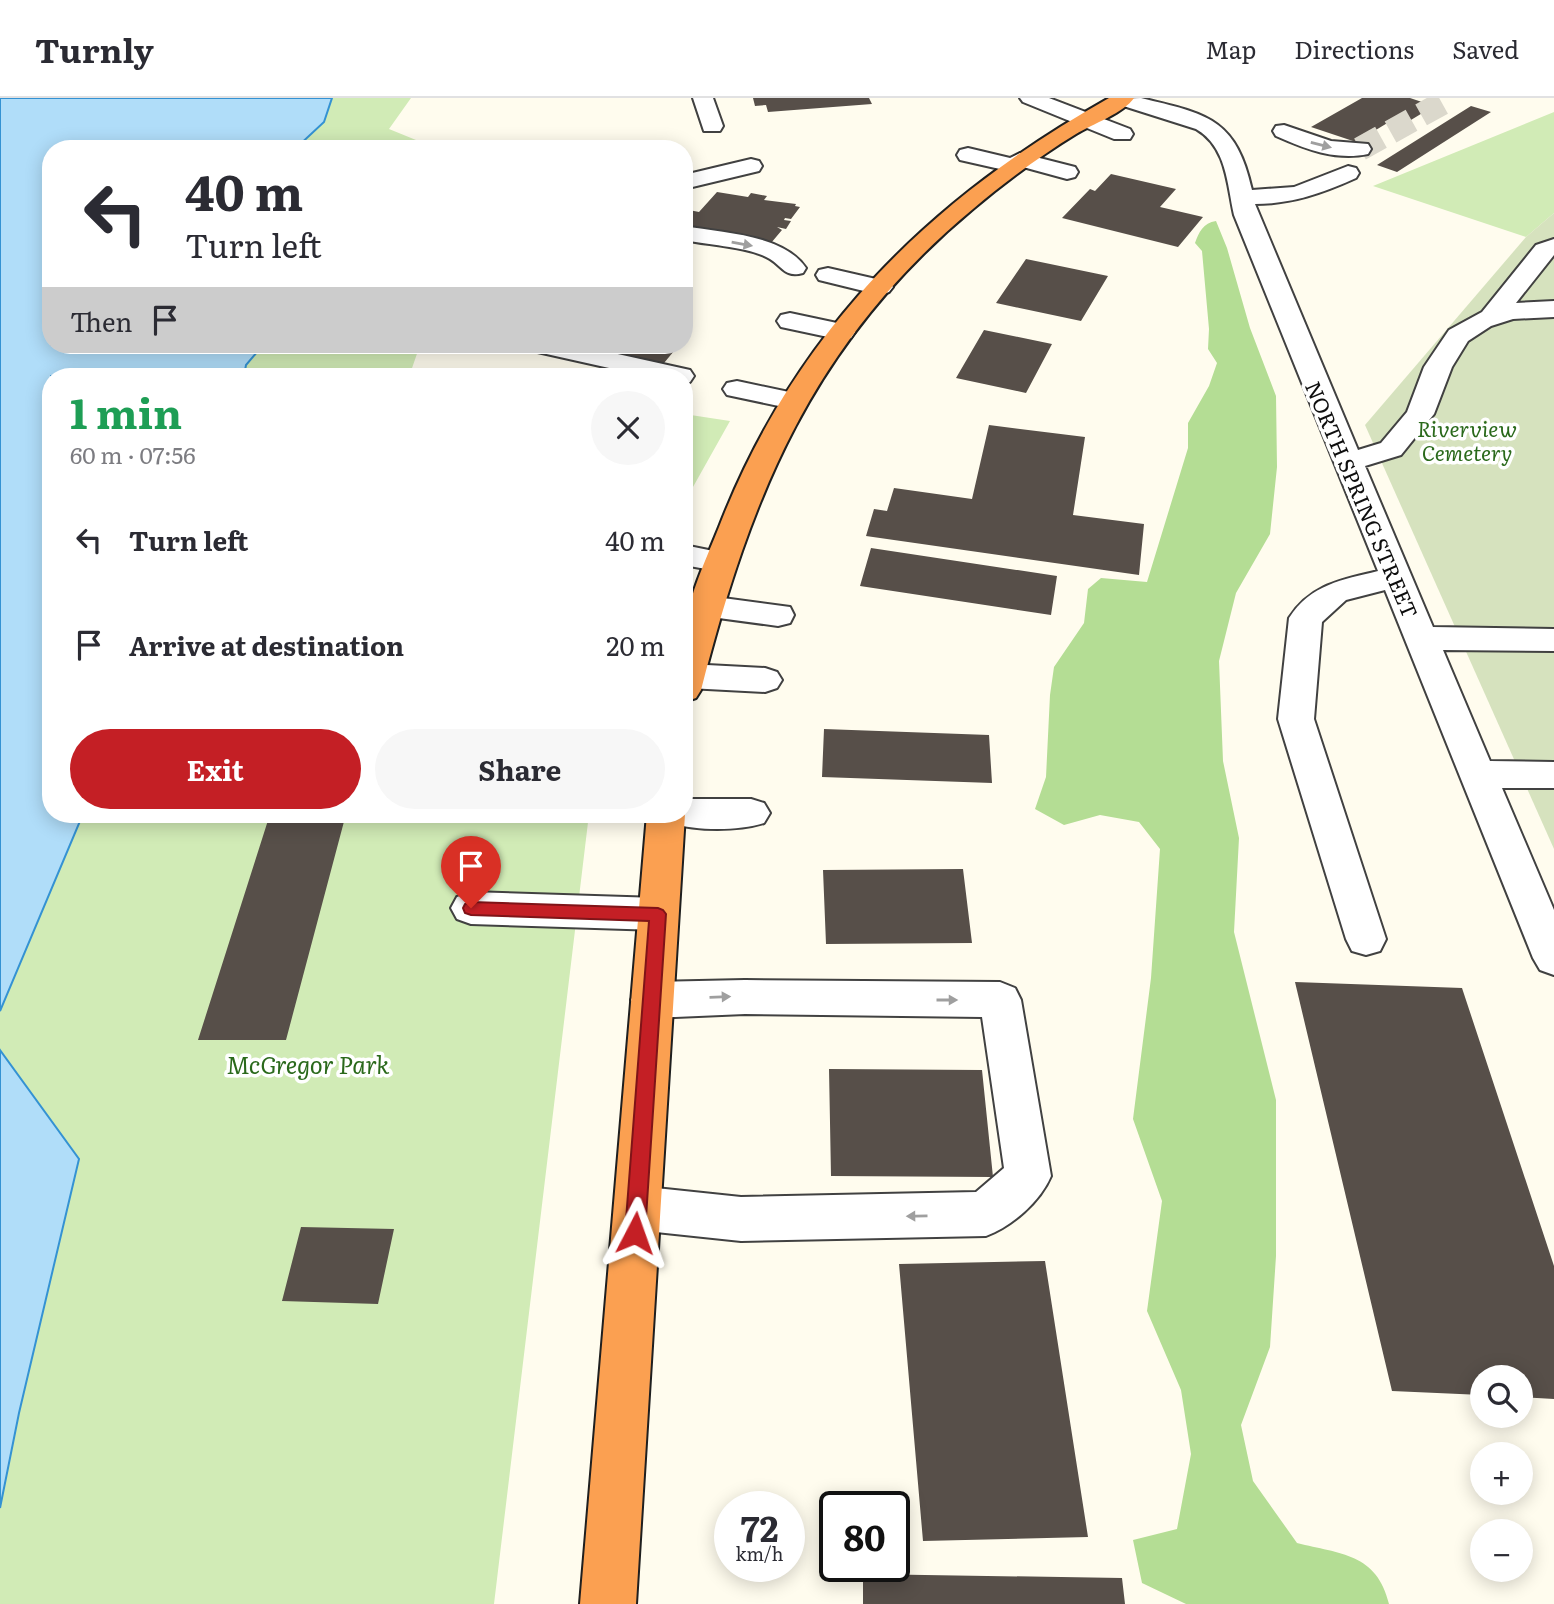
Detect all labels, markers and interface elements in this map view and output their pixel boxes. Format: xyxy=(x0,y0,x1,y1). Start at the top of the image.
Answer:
text: Turnly xyxy=(35,24,154,73)
text: Map xyxy=(1205,31,1256,66)
text: Directions xyxy=(1294,31,1414,66)
text: Saved xyxy=(1452,31,1519,66)
one-way arrow xyxy=(1310,140,1332,151)
text: 40 m xyxy=(185,153,303,226)
icon: left xyxy=(70,168,161,259)
text: Turn left xyxy=(185,220,322,268)
one-way arrow xyxy=(731,239,753,250)
text: Then xyxy=(70,301,132,340)
icon: arrive xyxy=(146,301,184,339)
street label: NORTH SPRING STREET xyxy=(1299,376,1427,622)
text: 1 min xyxy=(70,380,182,442)
button: close xyxy=(591,391,665,465)
park label: Riverview Cemetery xyxy=(1417,412,1517,467)
text: 60 m · 07:56 xyxy=(70,437,196,471)
text: Turn left xyxy=(129,520,248,559)
text: 40 m xyxy=(605,520,665,559)
icon: left xyxy=(70,521,108,559)
text: Arrive at destination xyxy=(129,625,404,664)
text: 20 m xyxy=(606,625,665,664)
icon: arrive xyxy=(70,626,108,664)
button: Exit xyxy=(70,729,361,809)
button: Share xyxy=(375,729,665,809)
pin xyxy=(441,836,501,908)
icon: arrive xyxy=(452,847,490,885)
one-way arrow xyxy=(709,992,731,1003)
one-way arrow xyxy=(937,994,959,1005)
park label: McGregor Park xyxy=(227,1046,390,1081)
position arrow xyxy=(598,1196,672,1270)
one-way arrow xyxy=(906,1210,928,1222)
map controls xyxy=(1470,1365,1533,1582)
button: search xyxy=(1470,1365,1533,1428)
button: + xyxy=(1470,1442,1533,1505)
speed limit sign: 80 xyxy=(819,1491,910,1582)
text: 72 xyxy=(740,1501,779,1553)
button: − xyxy=(1470,1519,1533,1582)
text: km/h xyxy=(736,1540,783,1567)

